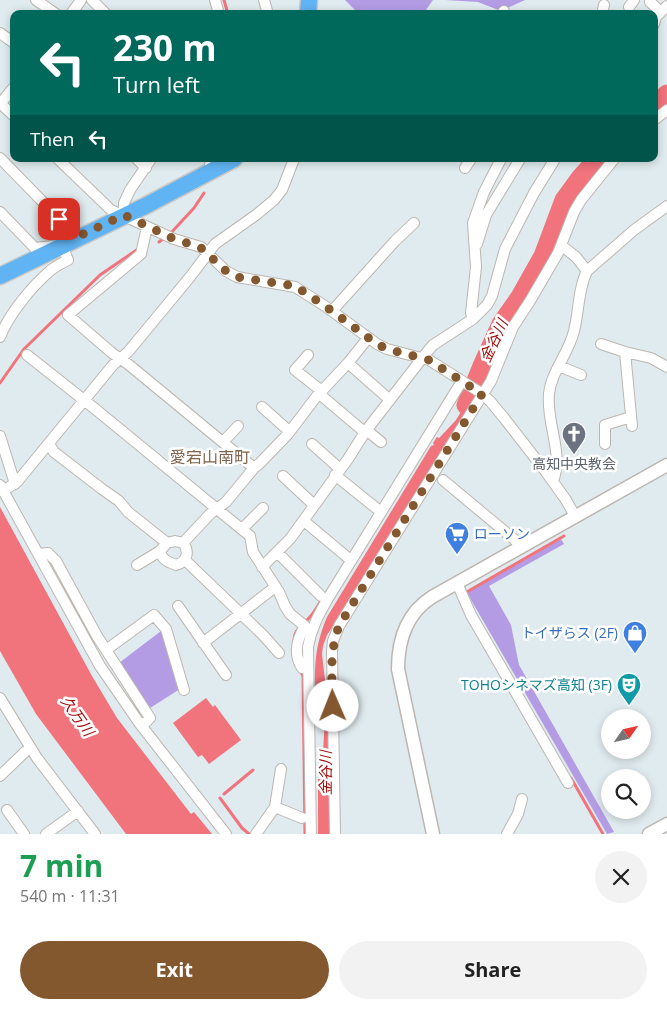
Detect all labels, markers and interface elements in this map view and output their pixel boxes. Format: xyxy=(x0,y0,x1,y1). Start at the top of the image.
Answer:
text: 230 m xyxy=(113,24,217,71)
icon: left xyxy=(30,30,95,95)
text: Turn left xyxy=(113,69,200,99)
icon: left xyxy=(84,125,112,153)
text: Then xyxy=(30,126,74,152)
pin xyxy=(38,198,80,240)
icon: arrive xyxy=(45,205,73,233)
water label: 金谷川 xyxy=(475,314,513,365)
church icon: 高知中央教会 xyxy=(561,421,587,455)
district label: 愛宕山南町 xyxy=(170,446,250,468)
place label: 高知中央教会 xyxy=(532,454,616,473)
supermarket icon: ローソン xyxy=(444,521,470,555)
place label: ローソン xyxy=(474,524,530,543)
shop icon: トイザらス (2F) xyxy=(622,620,648,654)
place label: トイザらス (2F) xyxy=(521,623,618,642)
theatre icon: TOHOシネマズ高知 (3F) xyxy=(616,672,642,706)
place label: TOHOシネマズ高知 (3F) xyxy=(461,675,612,694)
position arrow xyxy=(306,679,358,731)
water label: 久万川 xyxy=(57,691,100,741)
north arrow xyxy=(601,709,651,759)
map controls xyxy=(601,709,651,819)
water label: 金谷川 xyxy=(315,749,335,796)
button: search xyxy=(601,769,651,819)
text: 7 min xyxy=(20,845,103,886)
button: close xyxy=(595,851,647,903)
text: 540 m · 11:31 xyxy=(20,885,120,907)
button: Exit xyxy=(20,941,329,999)
button: Share xyxy=(339,941,647,999)

